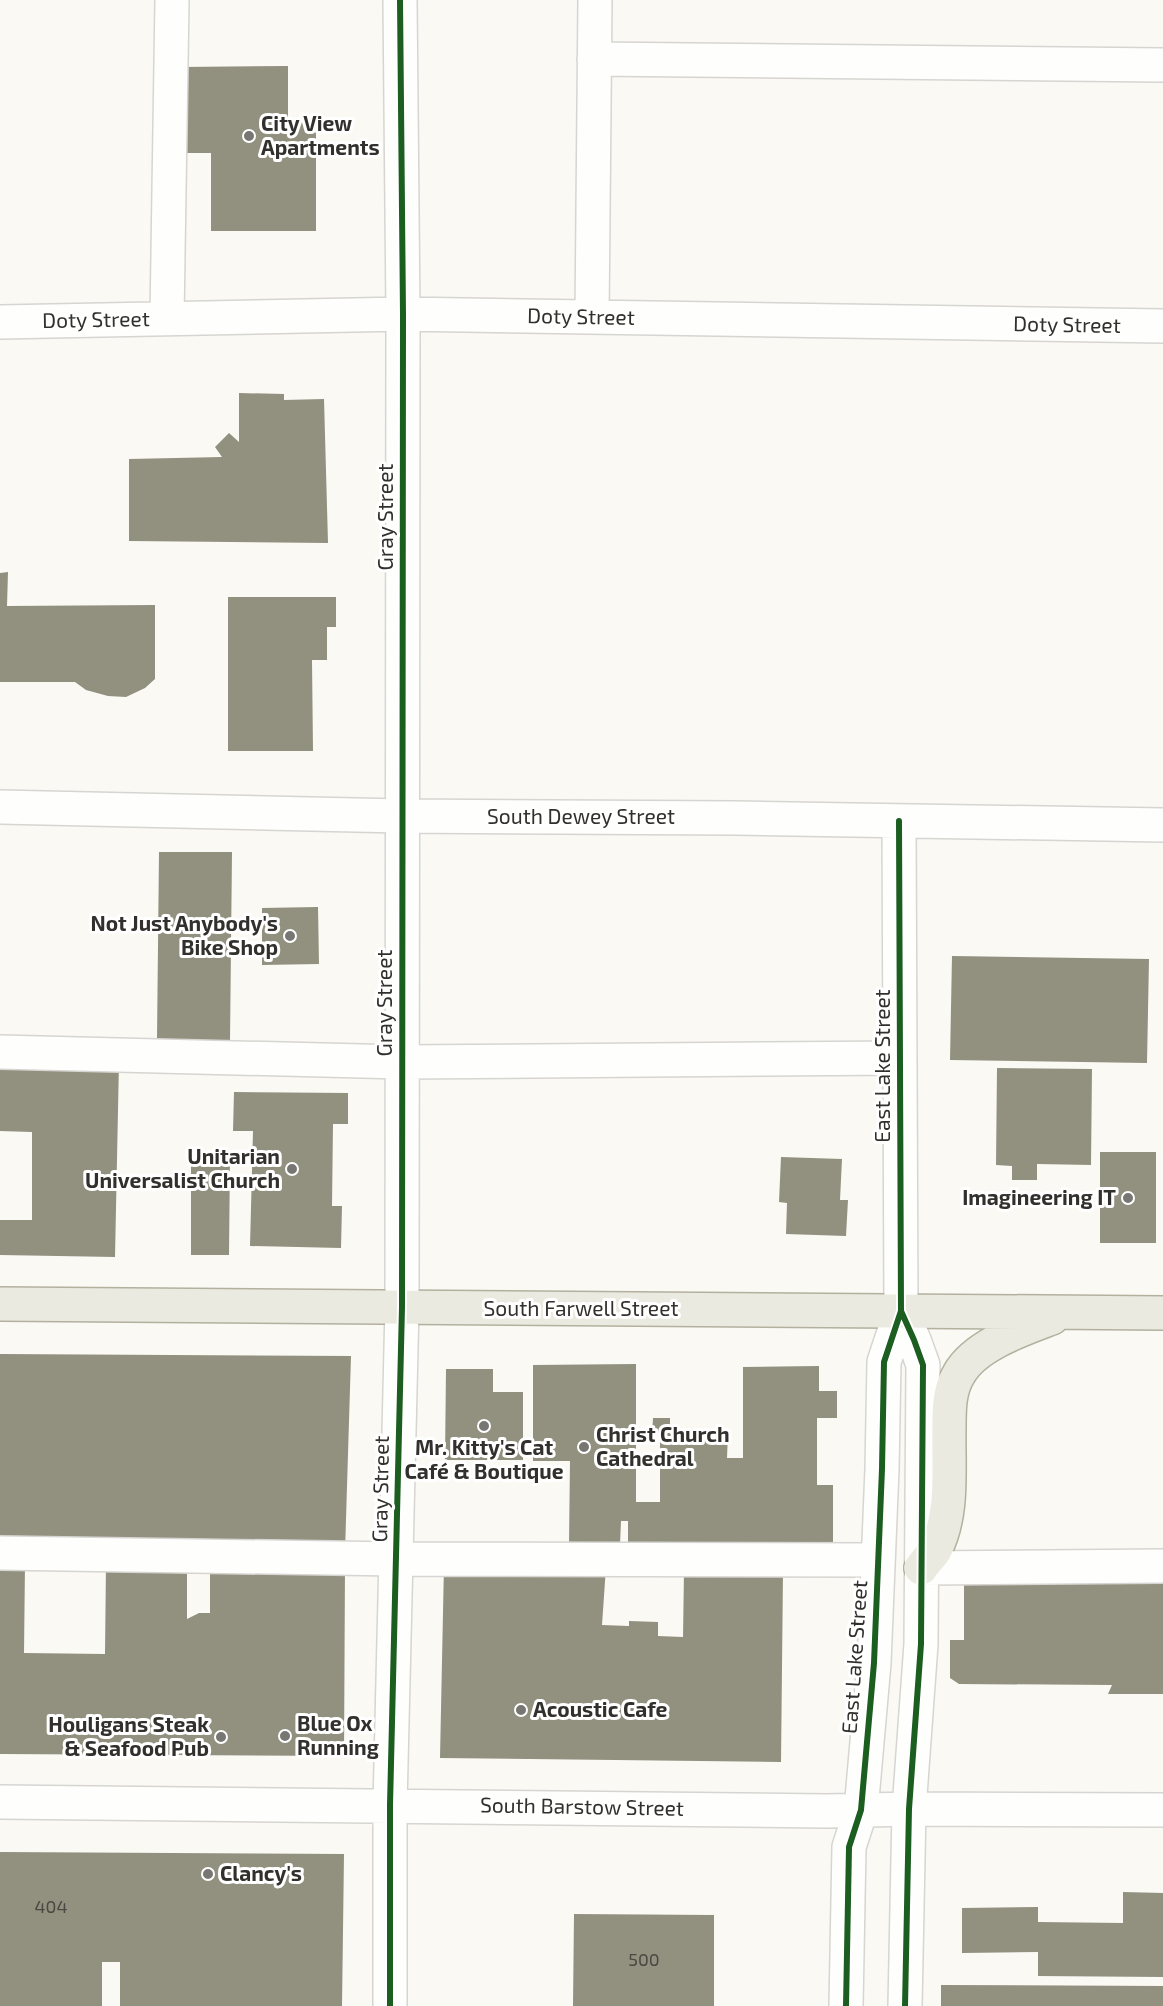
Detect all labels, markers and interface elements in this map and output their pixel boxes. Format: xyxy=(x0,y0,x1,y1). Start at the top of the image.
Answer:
place label: City View Apartments xyxy=(261,110,380,159)
marker: City View Apartments xyxy=(242,129,256,143)
street label: Doty Street xyxy=(527,302,635,329)
street label: Doty Street xyxy=(42,305,150,332)
street label: Doty Street xyxy=(1013,310,1121,337)
street label: Gray Street xyxy=(372,464,397,570)
street label: South Dewey Street xyxy=(487,803,675,828)
place label: Not Just Anybody's Bike Shop xyxy=(91,910,278,959)
marker: Not Just Anybody's Bike Shop xyxy=(283,929,297,943)
street label: Gray Street xyxy=(371,950,396,1056)
street label: East Lake Street xyxy=(869,989,894,1143)
place label: Unitarian Universalist Church xyxy=(85,1143,280,1192)
marker: Unitarian Universalist Church xyxy=(285,1162,299,1176)
place label: Imagineering IT xyxy=(962,1184,1116,1209)
marker: Imagineering IT xyxy=(1121,1191,1135,1205)
street label: South Farwell Street xyxy=(484,1295,678,1320)
marker: Mr. Kitty's Cat Café & Boutique xyxy=(477,1419,491,1433)
place label: Christ Church Cathedral xyxy=(596,1421,730,1470)
place label: Mr. Kitty's Cat Café & Boutique xyxy=(404,1434,564,1483)
street label: Gray Street xyxy=(366,1435,393,1543)
marker: Christ Church Cathedral xyxy=(577,1440,591,1454)
street label: East Lake Street xyxy=(836,1579,871,1734)
place label: Acoustic Cafe xyxy=(533,1696,668,1721)
marker: Acoustic Cafe xyxy=(514,1703,528,1717)
place label: Blue Ox Running xyxy=(297,1710,379,1759)
place label: Houligans Steak & Seafood Pub xyxy=(48,1711,209,1760)
marker: Blue Ox Running xyxy=(278,1729,292,1743)
marker: Houligans Steak & Seafood Pub xyxy=(214,1730,228,1744)
street label: South Barstow Street xyxy=(480,1791,684,1820)
place label: Clancy's xyxy=(220,1860,302,1886)
marker: Clancy's xyxy=(201,1867,215,1881)
house number: 404 xyxy=(35,1895,68,1917)
house number: 500 xyxy=(628,1948,660,1970)

